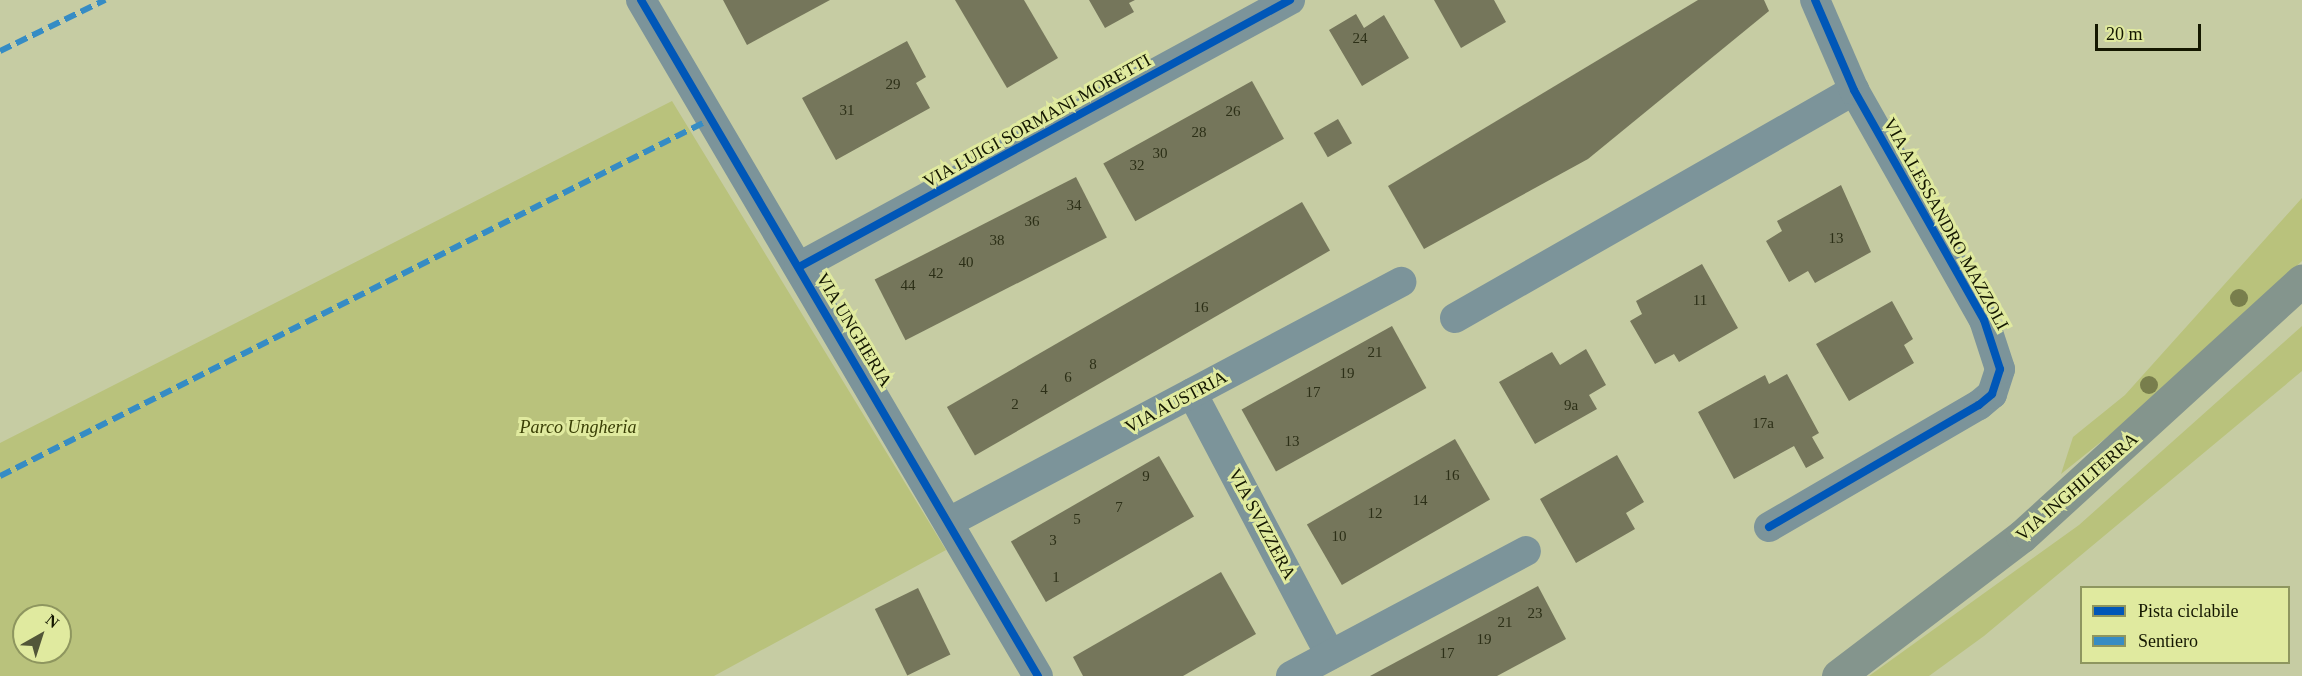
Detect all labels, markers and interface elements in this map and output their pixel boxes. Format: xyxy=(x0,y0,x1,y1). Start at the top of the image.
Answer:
scale bar xyxy=(2098,12,2204,50)
text: 20 m xyxy=(2106,24,2143,44)
house number: 24 xyxy=(1352,30,1368,48)
street label: VIA LUIGI SORMANI MORETTI xyxy=(919,49,1155,193)
house number: 29 xyxy=(886,76,900,94)
house number: 31 xyxy=(840,102,854,120)
house number: 26 xyxy=(1226,103,1240,121)
street label: VIA ALESSANDRO MAZZOLI xyxy=(1878,113,2014,335)
house number: 28 xyxy=(1192,124,1206,142)
house number: 30 xyxy=(1152,145,1168,163)
house number: 32 xyxy=(1130,157,1144,175)
house number: 34 xyxy=(1066,197,1082,215)
house number: 36 xyxy=(1024,213,1040,231)
house number: 13 xyxy=(1828,230,1844,248)
house number: 38 xyxy=(990,232,1004,250)
house number: 40 xyxy=(958,254,974,272)
house number: 42 xyxy=(928,265,944,283)
street label: VIA UNGHERIA xyxy=(811,269,897,391)
house number: 44 xyxy=(900,277,916,295)
house number: 11 xyxy=(1693,292,1707,310)
house number: 16 xyxy=(1194,299,1208,317)
house number: 21 xyxy=(1368,344,1382,362)
house number: 8 xyxy=(1089,356,1097,374)
house number: 19 xyxy=(1340,365,1354,383)
street label: VIA AUSTRIA xyxy=(1120,366,1232,438)
house number: 6 xyxy=(1064,369,1072,387)
house number: 4 xyxy=(1040,381,1048,399)
house number: 17 xyxy=(1306,384,1320,402)
house number: 2 xyxy=(1011,396,1019,414)
house number: 9a xyxy=(1564,397,1578,415)
house number: 17a xyxy=(1752,415,1774,433)
park label: Parco Ungheria xyxy=(520,416,636,438)
street label: VIA INGHILTERRA xyxy=(2011,428,2143,546)
house number: 13 xyxy=(1284,433,1300,451)
street label: VIA SVIZZERA xyxy=(1223,464,1301,584)
house number: 16 xyxy=(1444,467,1460,485)
house number: 9 xyxy=(1142,468,1150,486)
house number: 14 xyxy=(1412,492,1428,510)
house number: 7 xyxy=(1115,499,1123,517)
house number: 12 xyxy=(1368,505,1382,523)
house number: 5 xyxy=(1073,511,1081,529)
house number: 10 xyxy=(1332,528,1346,546)
house number: 3 xyxy=(1049,532,1057,550)
house number: 1 xyxy=(1052,569,1060,587)
legend xyxy=(2080,586,2290,664)
text: Pista ciclabile xyxy=(2138,601,2238,621)
north arrow xyxy=(12,604,72,664)
house number: 23 xyxy=(1528,605,1543,623)
text: N xyxy=(43,611,62,631)
house number: 21 xyxy=(1498,614,1512,632)
house number: 19 xyxy=(1476,631,1492,649)
text: Sentiero xyxy=(2138,631,2198,651)
house number: 17 xyxy=(1440,645,1454,663)

